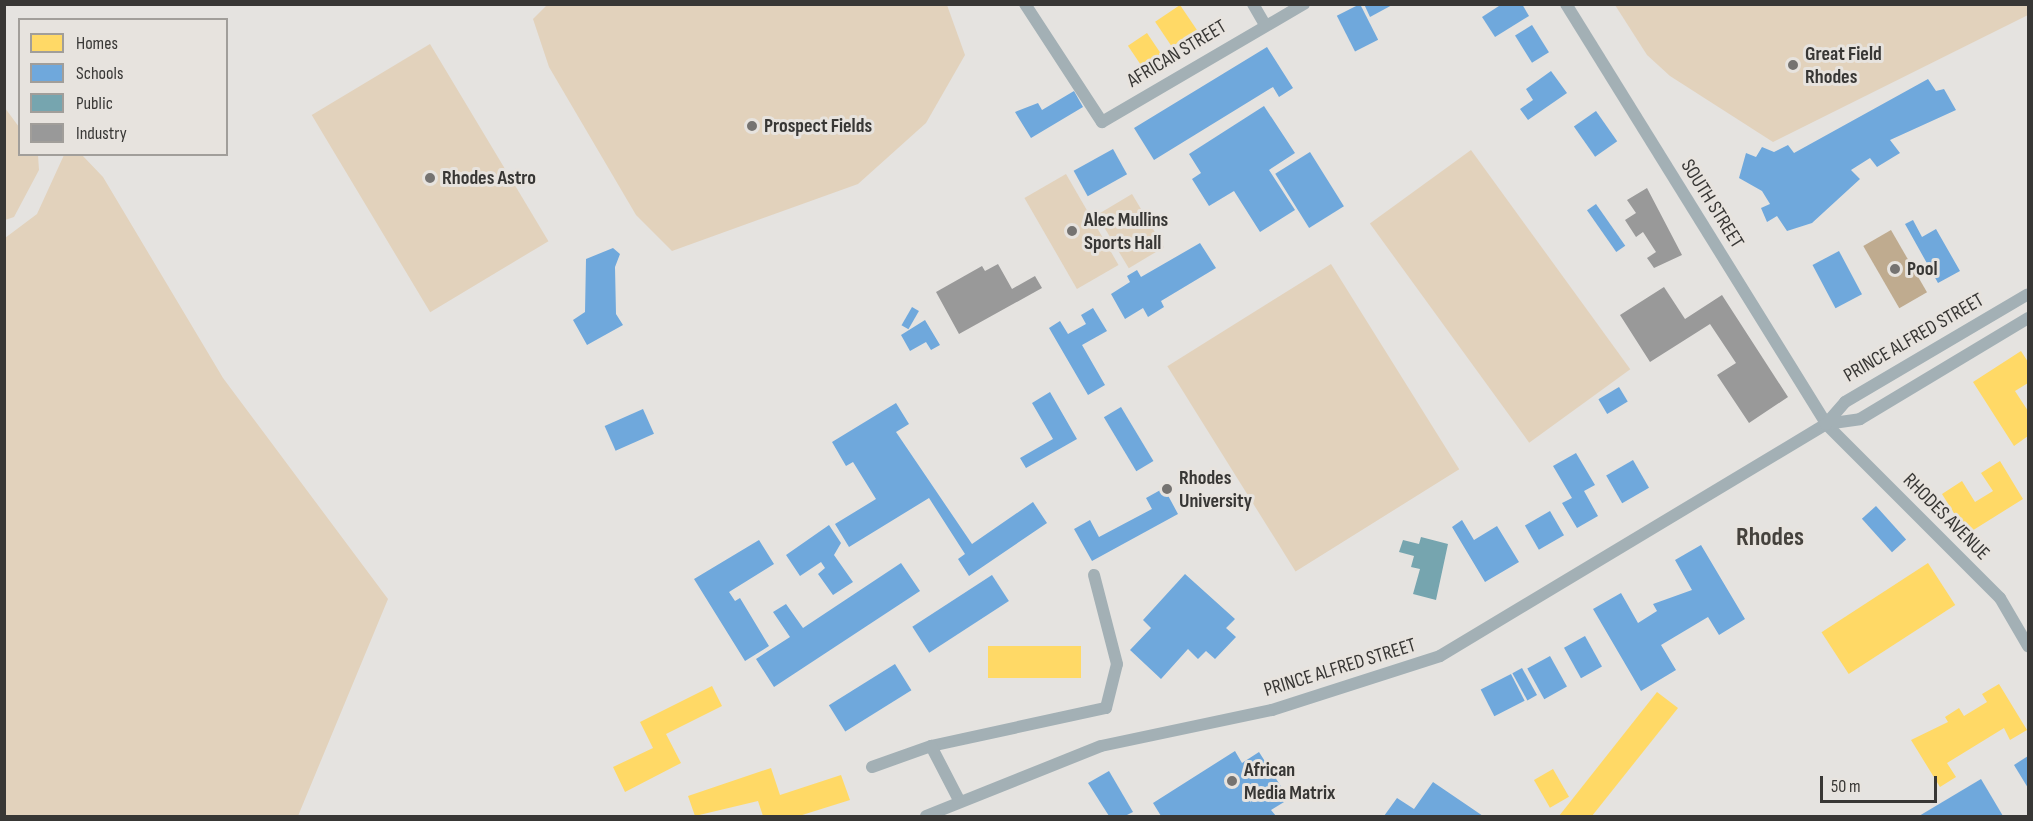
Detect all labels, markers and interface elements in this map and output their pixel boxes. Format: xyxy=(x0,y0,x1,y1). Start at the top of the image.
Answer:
street label: AFRICAN STREET xyxy=(1123,15,1231,93)
legend xyxy=(18,18,228,156)
text: Homes xyxy=(76,33,118,54)
place label: Great Field Rhodes xyxy=(1805,42,1882,89)
marker: Great Field Rhodes xyxy=(1786,58,1800,72)
text: Schools xyxy=(76,63,123,84)
text: Public xyxy=(76,93,113,114)
place label: Prospect Fields xyxy=(764,114,872,138)
marker: Prospect Fields xyxy=(745,119,759,133)
text: Industry xyxy=(76,123,127,144)
street label: SOUTH STREET xyxy=(1675,155,1749,253)
place label: Rhodes Astro xyxy=(442,166,536,190)
marker: Rhodes Astro xyxy=(423,171,437,185)
place label: Alec Mullins Sports Hall xyxy=(1084,208,1168,255)
marker: Alec Mullins Sports Hall xyxy=(1065,224,1079,238)
place label: Pool xyxy=(1907,257,1938,281)
marker: Pool xyxy=(1888,262,1902,276)
street label: PRINCE ALFRED STREET xyxy=(1840,288,1988,388)
place label: Rhodes University xyxy=(1179,466,1252,513)
street label: RHODES AVENUE xyxy=(1898,469,1994,565)
marker: Rhodes University xyxy=(1160,482,1174,496)
district label: Rhodes xyxy=(1736,522,1804,554)
street label: PRINCE ALFRED STREET xyxy=(1261,633,1419,703)
place label: African Media Matrix xyxy=(1244,758,1335,805)
scale bar xyxy=(1823,764,1940,802)
marker: African Media Matrix xyxy=(1225,774,1239,788)
text: 50 m xyxy=(1831,776,1861,797)

